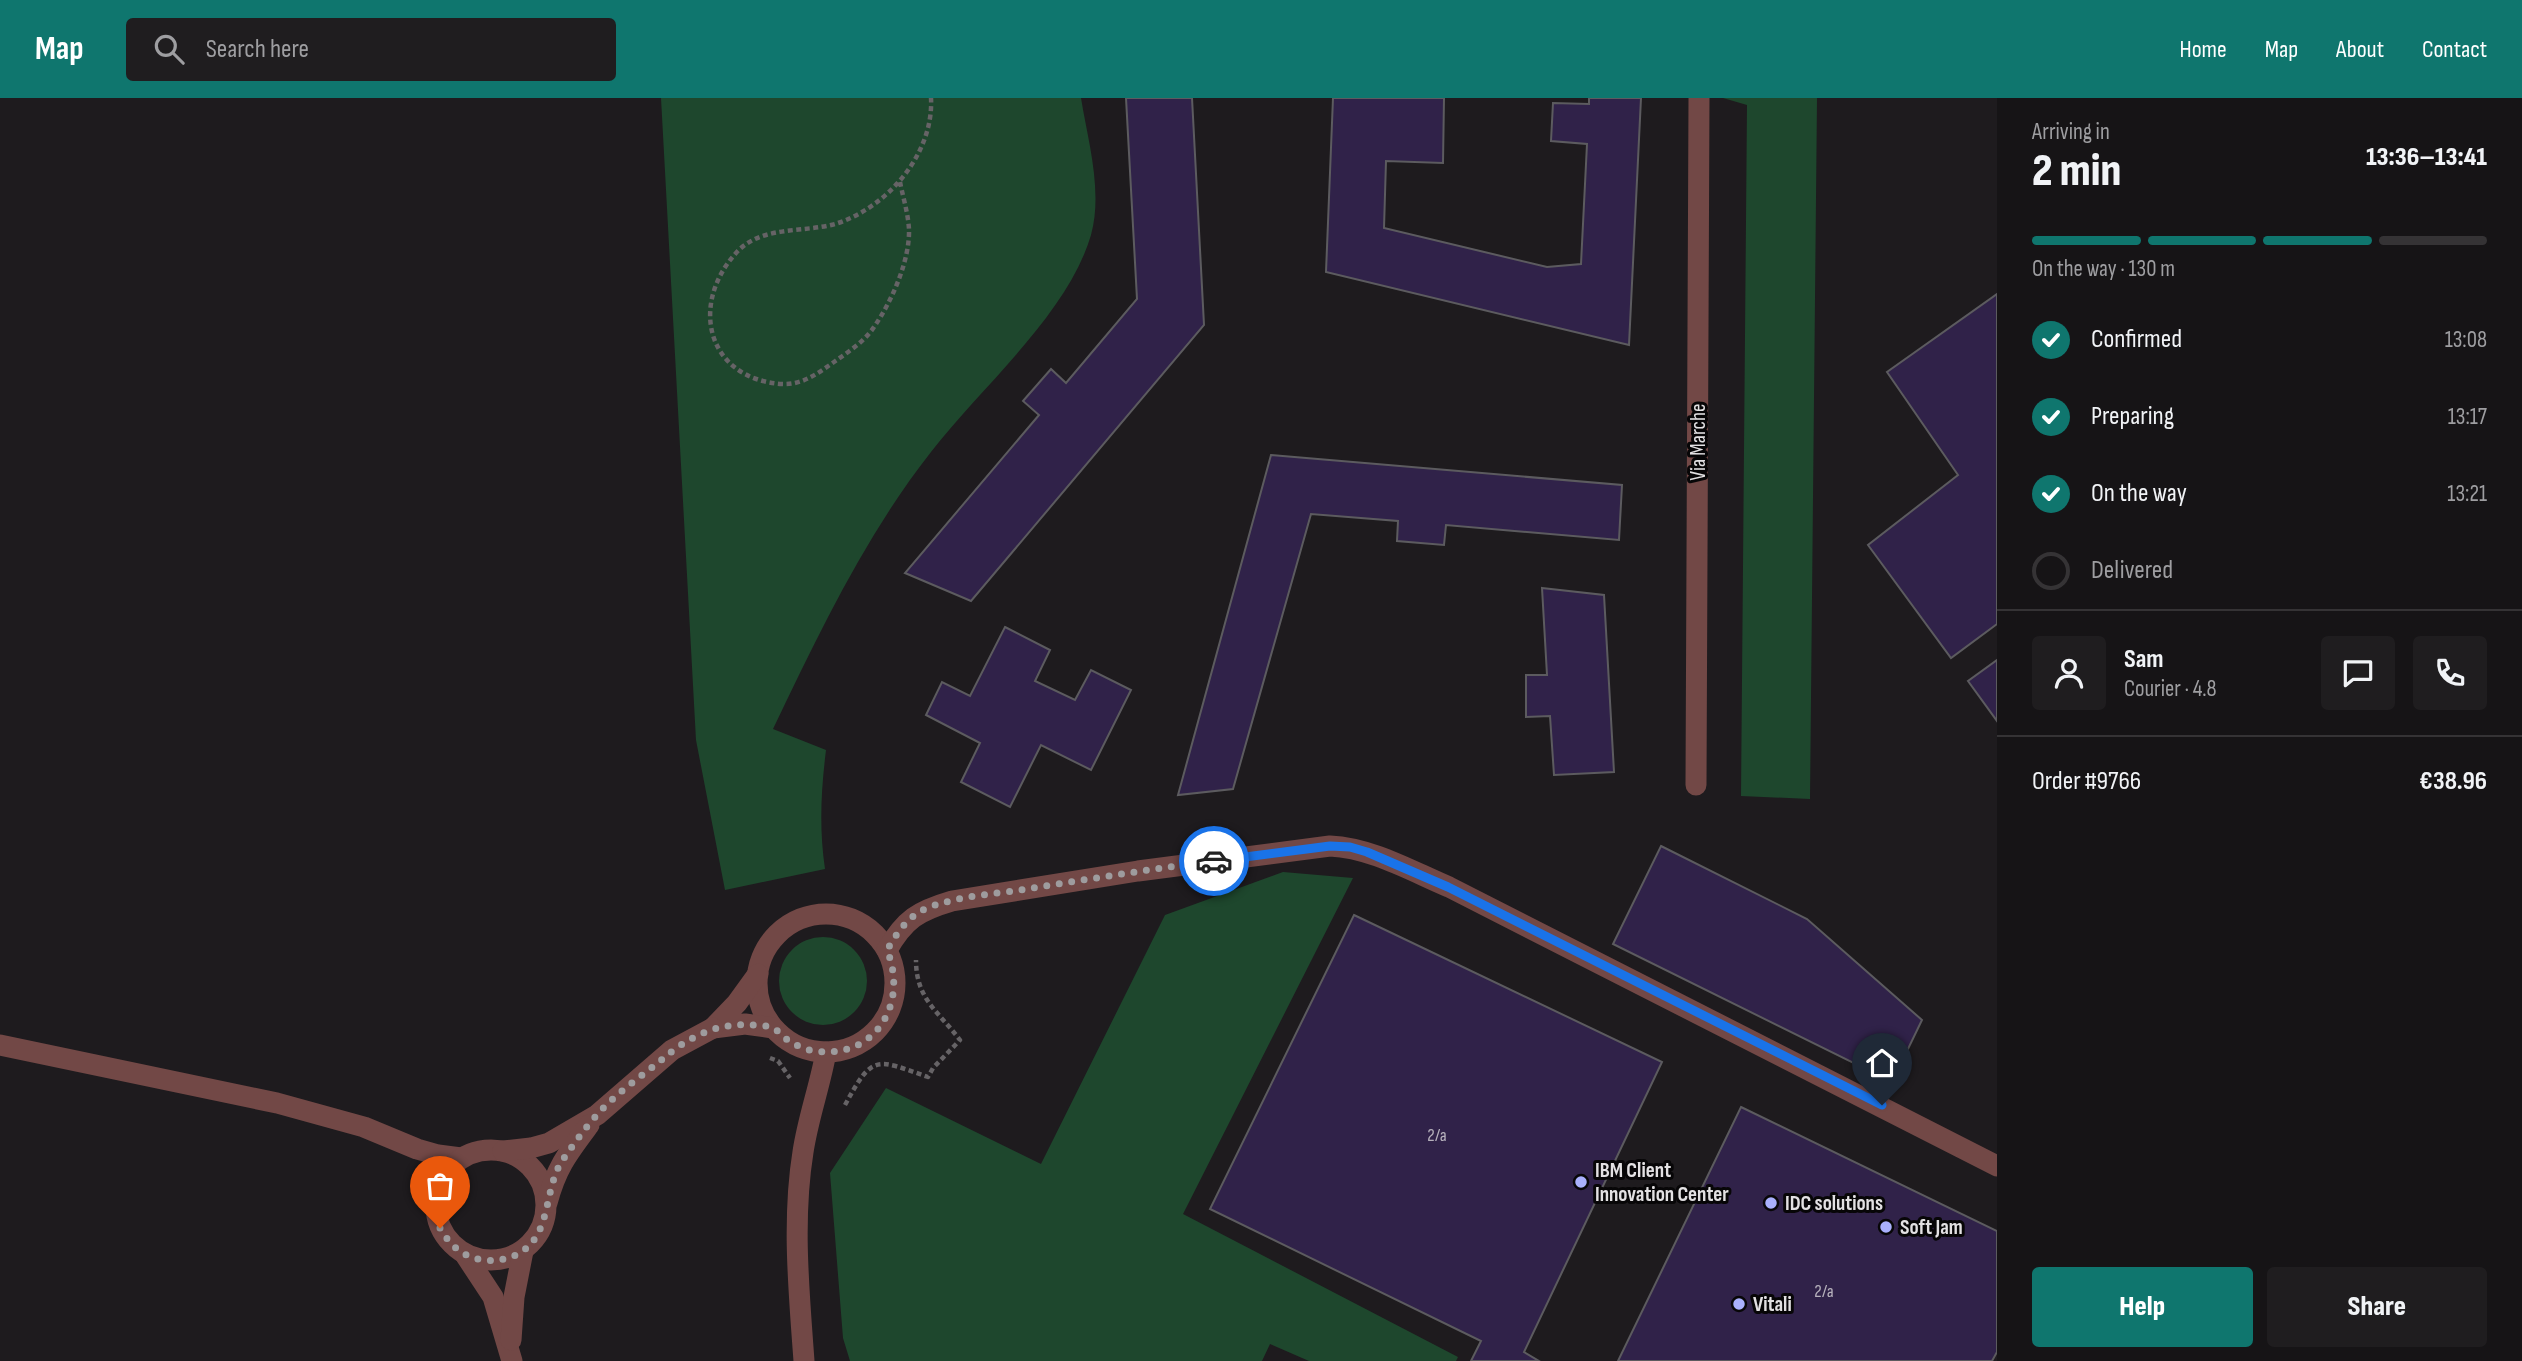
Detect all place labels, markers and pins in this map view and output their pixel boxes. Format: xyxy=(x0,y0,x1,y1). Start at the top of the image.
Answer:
pin xyxy=(1852,1033,1912,1105)
pin xyxy=(410,1156,470,1228)
place label: IBM Client Innovation Center xyxy=(1595,1158,1729,1207)
marker: IBM Client Innovation Center xyxy=(1573,1174,1589,1190)
place label: IDC solutions xyxy=(1785,1191,1883,1216)
marker: IDC solutions xyxy=(1763,1195,1779,1211)
place label: Soft Jam xyxy=(1900,1215,1963,1240)
marker: Soft Jam xyxy=(1878,1219,1894,1235)
place label: Vitali xyxy=(1753,1292,1792,1317)
marker: Vitali xyxy=(1731,1296,1747,1312)

